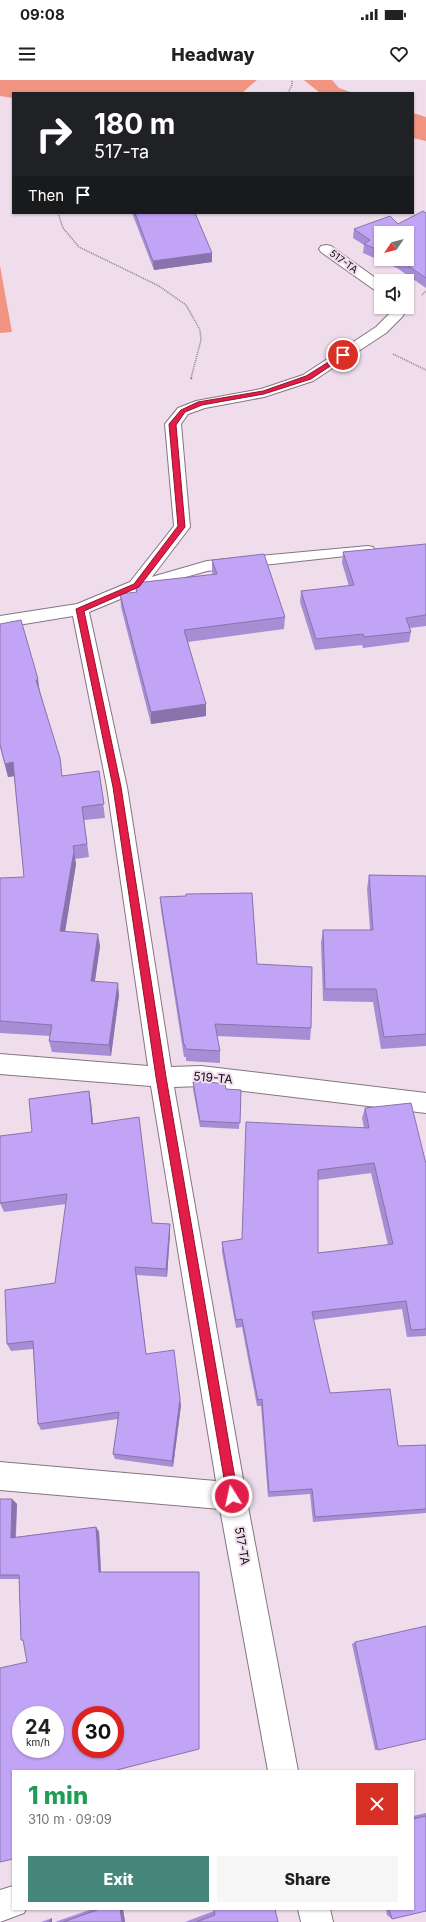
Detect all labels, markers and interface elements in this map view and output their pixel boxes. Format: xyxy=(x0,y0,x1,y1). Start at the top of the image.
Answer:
text: 09:08 xyxy=(20,5,65,24)
icon: menu xyxy=(16,43,38,65)
icon: heart xyxy=(388,43,410,65)
text: Headway xyxy=(171,44,255,65)
text: 180 m xyxy=(94,107,175,141)
icon: right xyxy=(28,108,80,160)
text: 517-та xyxy=(94,141,149,162)
icon: arrive xyxy=(72,184,94,206)
text: Then xyxy=(28,186,64,205)
north arrow xyxy=(374,226,414,266)
map controls xyxy=(374,226,414,314)
street label: 517-ТА xyxy=(327,247,361,275)
button: sound xyxy=(374,274,414,314)
pin xyxy=(326,338,360,372)
icon: arrive xyxy=(332,344,354,366)
street label: 519-ТА xyxy=(193,1068,233,1087)
position arrow xyxy=(211,1475,253,1517)
street label: 517-ТА xyxy=(232,1526,253,1566)
speed limit sign: 30 xyxy=(72,1706,124,1758)
text: 24 xyxy=(25,1715,51,1739)
text: km/h xyxy=(26,1736,50,1748)
text: 1 min xyxy=(28,1781,88,1810)
button: close xyxy=(356,1783,398,1825)
text: 310 m · 09:09 xyxy=(28,1811,112,1827)
button: Exit xyxy=(28,1856,209,1902)
button: Share xyxy=(217,1856,398,1902)

